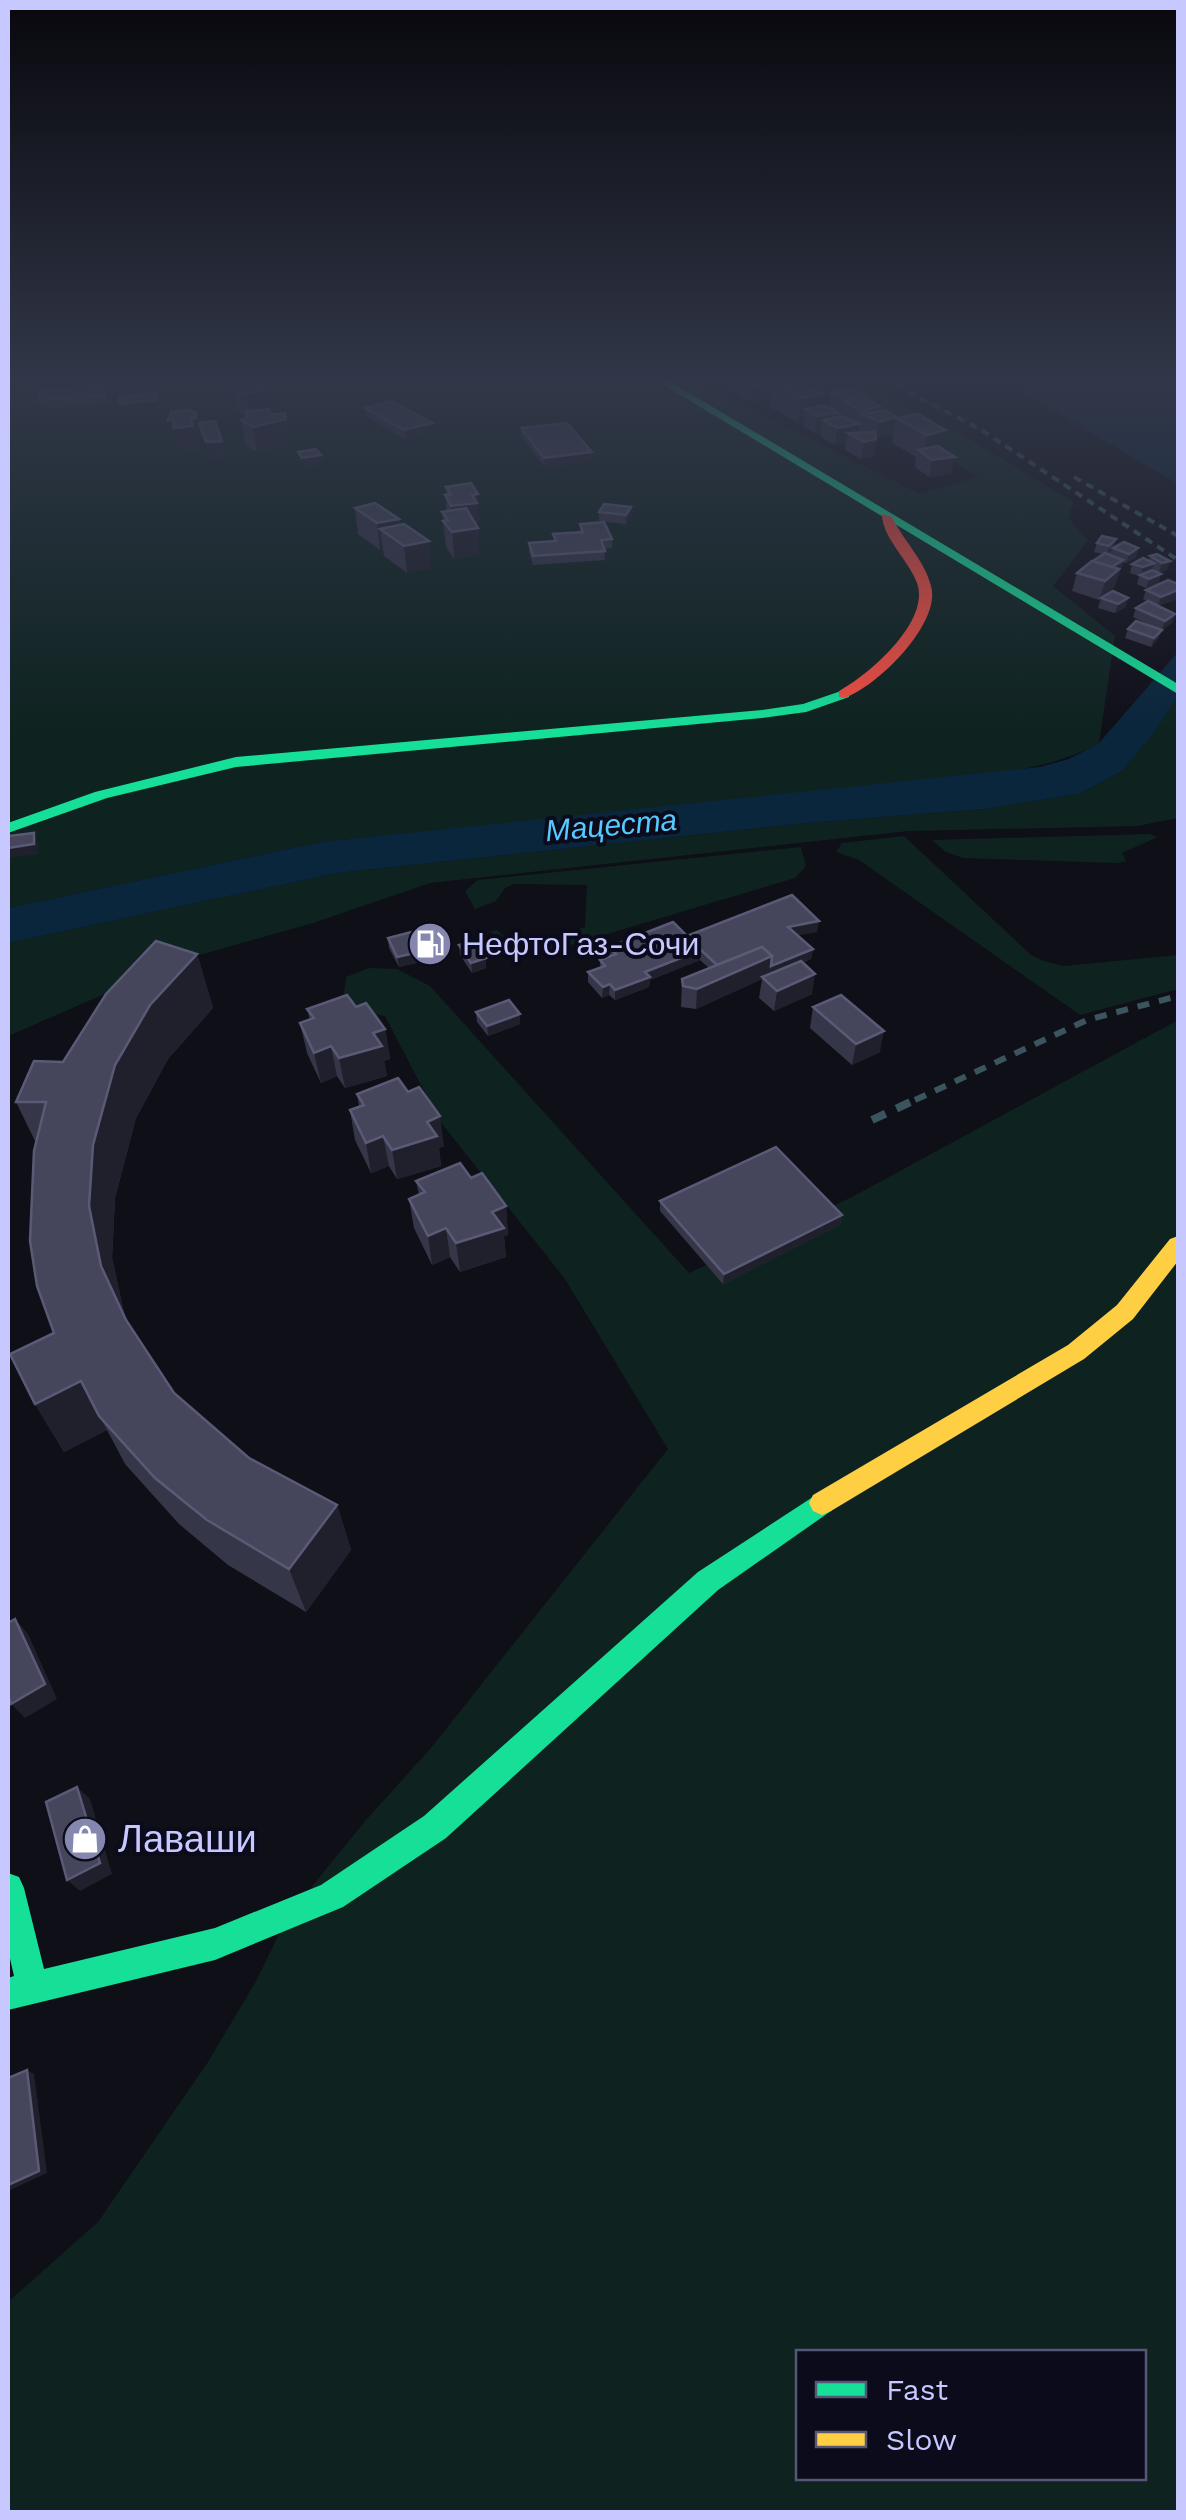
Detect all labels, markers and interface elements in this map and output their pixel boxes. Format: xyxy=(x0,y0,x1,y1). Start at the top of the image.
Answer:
water label: Мацеста xyxy=(544,802,678,848)
fuel station icon: НефтоГаз-Сочи xyxy=(407,921,453,967)
place label: НефтоГаз-Сочи xyxy=(462,925,699,963)
shop icon: Лаваши xyxy=(62,1816,108,1862)
place label: Лаваши xyxy=(118,1817,257,1861)
legend xyxy=(796,2350,1146,2480)
text: Fast xyxy=(886,2372,949,2407)
text: Slow xyxy=(886,2422,957,2457)

